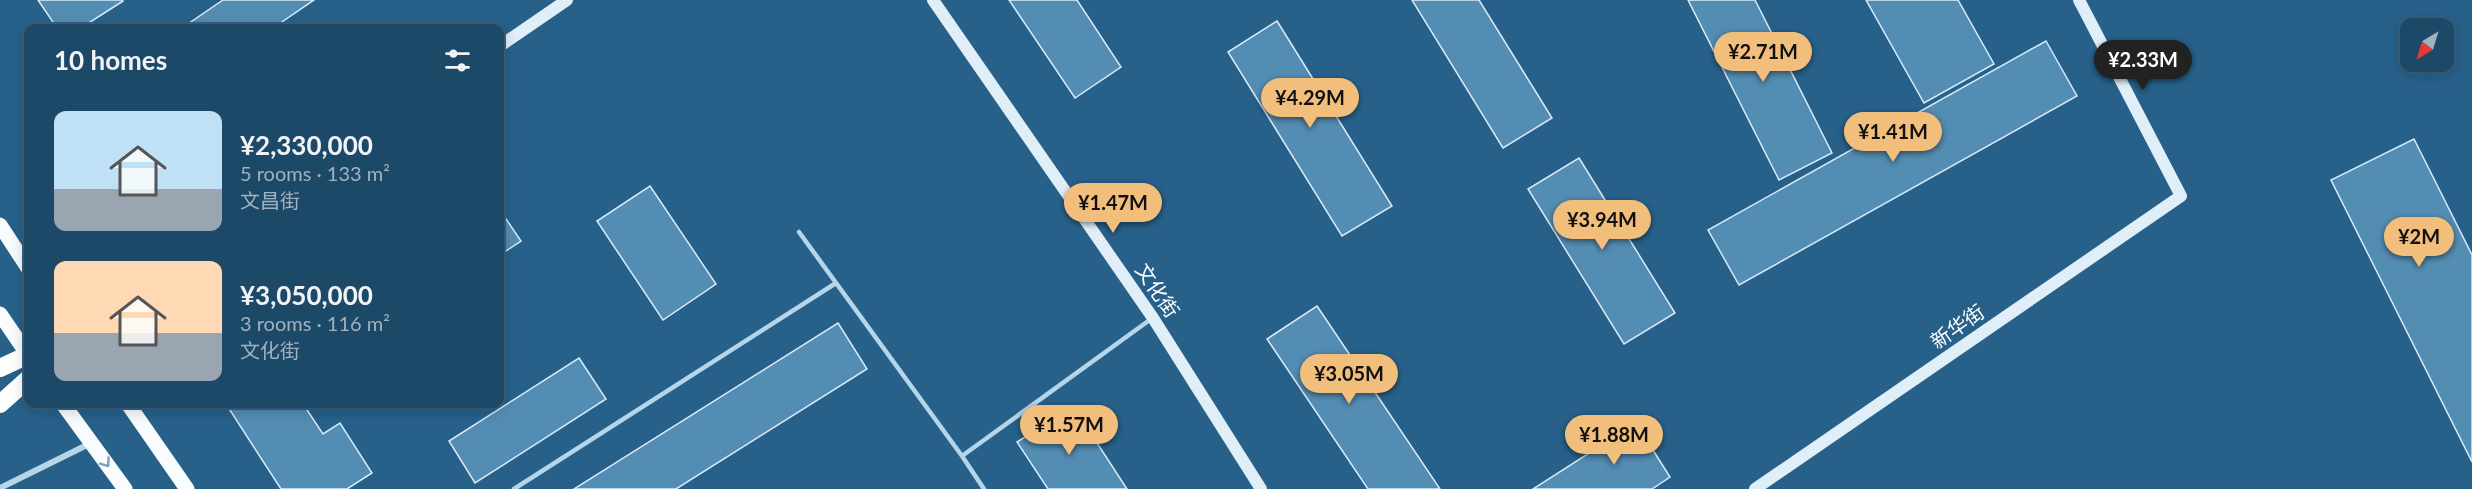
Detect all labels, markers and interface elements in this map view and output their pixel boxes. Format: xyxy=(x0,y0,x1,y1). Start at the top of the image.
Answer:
north arrow xyxy=(2400,18,2454,72)
map controls xyxy=(2400,18,2454,72)
pin: ¥2.71M xyxy=(1714,32,1812,83)
text: ¥2.71M xyxy=(1728,39,1798,63)
pin: ¥2.33M xyxy=(2094,40,2192,91)
text: 10 homes xyxy=(54,44,167,76)
icon: filters xyxy=(441,44,474,77)
text: ¥2.33M xyxy=(2108,47,2178,71)
pin: ¥4.29M xyxy=(1261,78,1359,129)
text: ¥4.29M xyxy=(1275,85,1345,109)
pin: ¥1.41M xyxy=(1844,112,1942,163)
text: ¥1.41M xyxy=(1858,119,1928,143)
text: ¥2,330,000 xyxy=(240,129,373,161)
icon: home xyxy=(102,135,174,207)
text: 5 rooms · 133 m² xyxy=(240,161,390,185)
pin: ¥1.47M xyxy=(1064,183,1162,234)
text: 文昌街 xyxy=(240,188,300,212)
text: ¥1.47M xyxy=(1078,190,1148,214)
pin: ¥3.94M xyxy=(1553,200,1651,251)
text: ¥3.94M xyxy=(1567,207,1637,231)
pin: ¥2M xyxy=(2390,217,2448,268)
text: ¥2M xyxy=(2398,224,2440,248)
street label: 文化街 xyxy=(1131,258,1185,322)
text: ¥3,050,000 xyxy=(240,279,373,311)
icon: home xyxy=(102,285,174,357)
street label: 新华街 xyxy=(1926,299,1988,353)
text: 3 rooms · 116 m² xyxy=(240,311,390,335)
text: 文化街 xyxy=(240,338,300,362)
pin: ¥3.05M xyxy=(1300,354,1398,405)
text: ¥3.05M xyxy=(1314,361,1384,385)
pin: ¥1.57M xyxy=(1020,405,1118,456)
text: ¥1.57M xyxy=(1034,412,1104,436)
pin: ¥1.88M xyxy=(1565,415,1663,466)
text: ¥1.88M xyxy=(1579,422,1649,446)
one-way arrow xyxy=(99,457,110,468)

